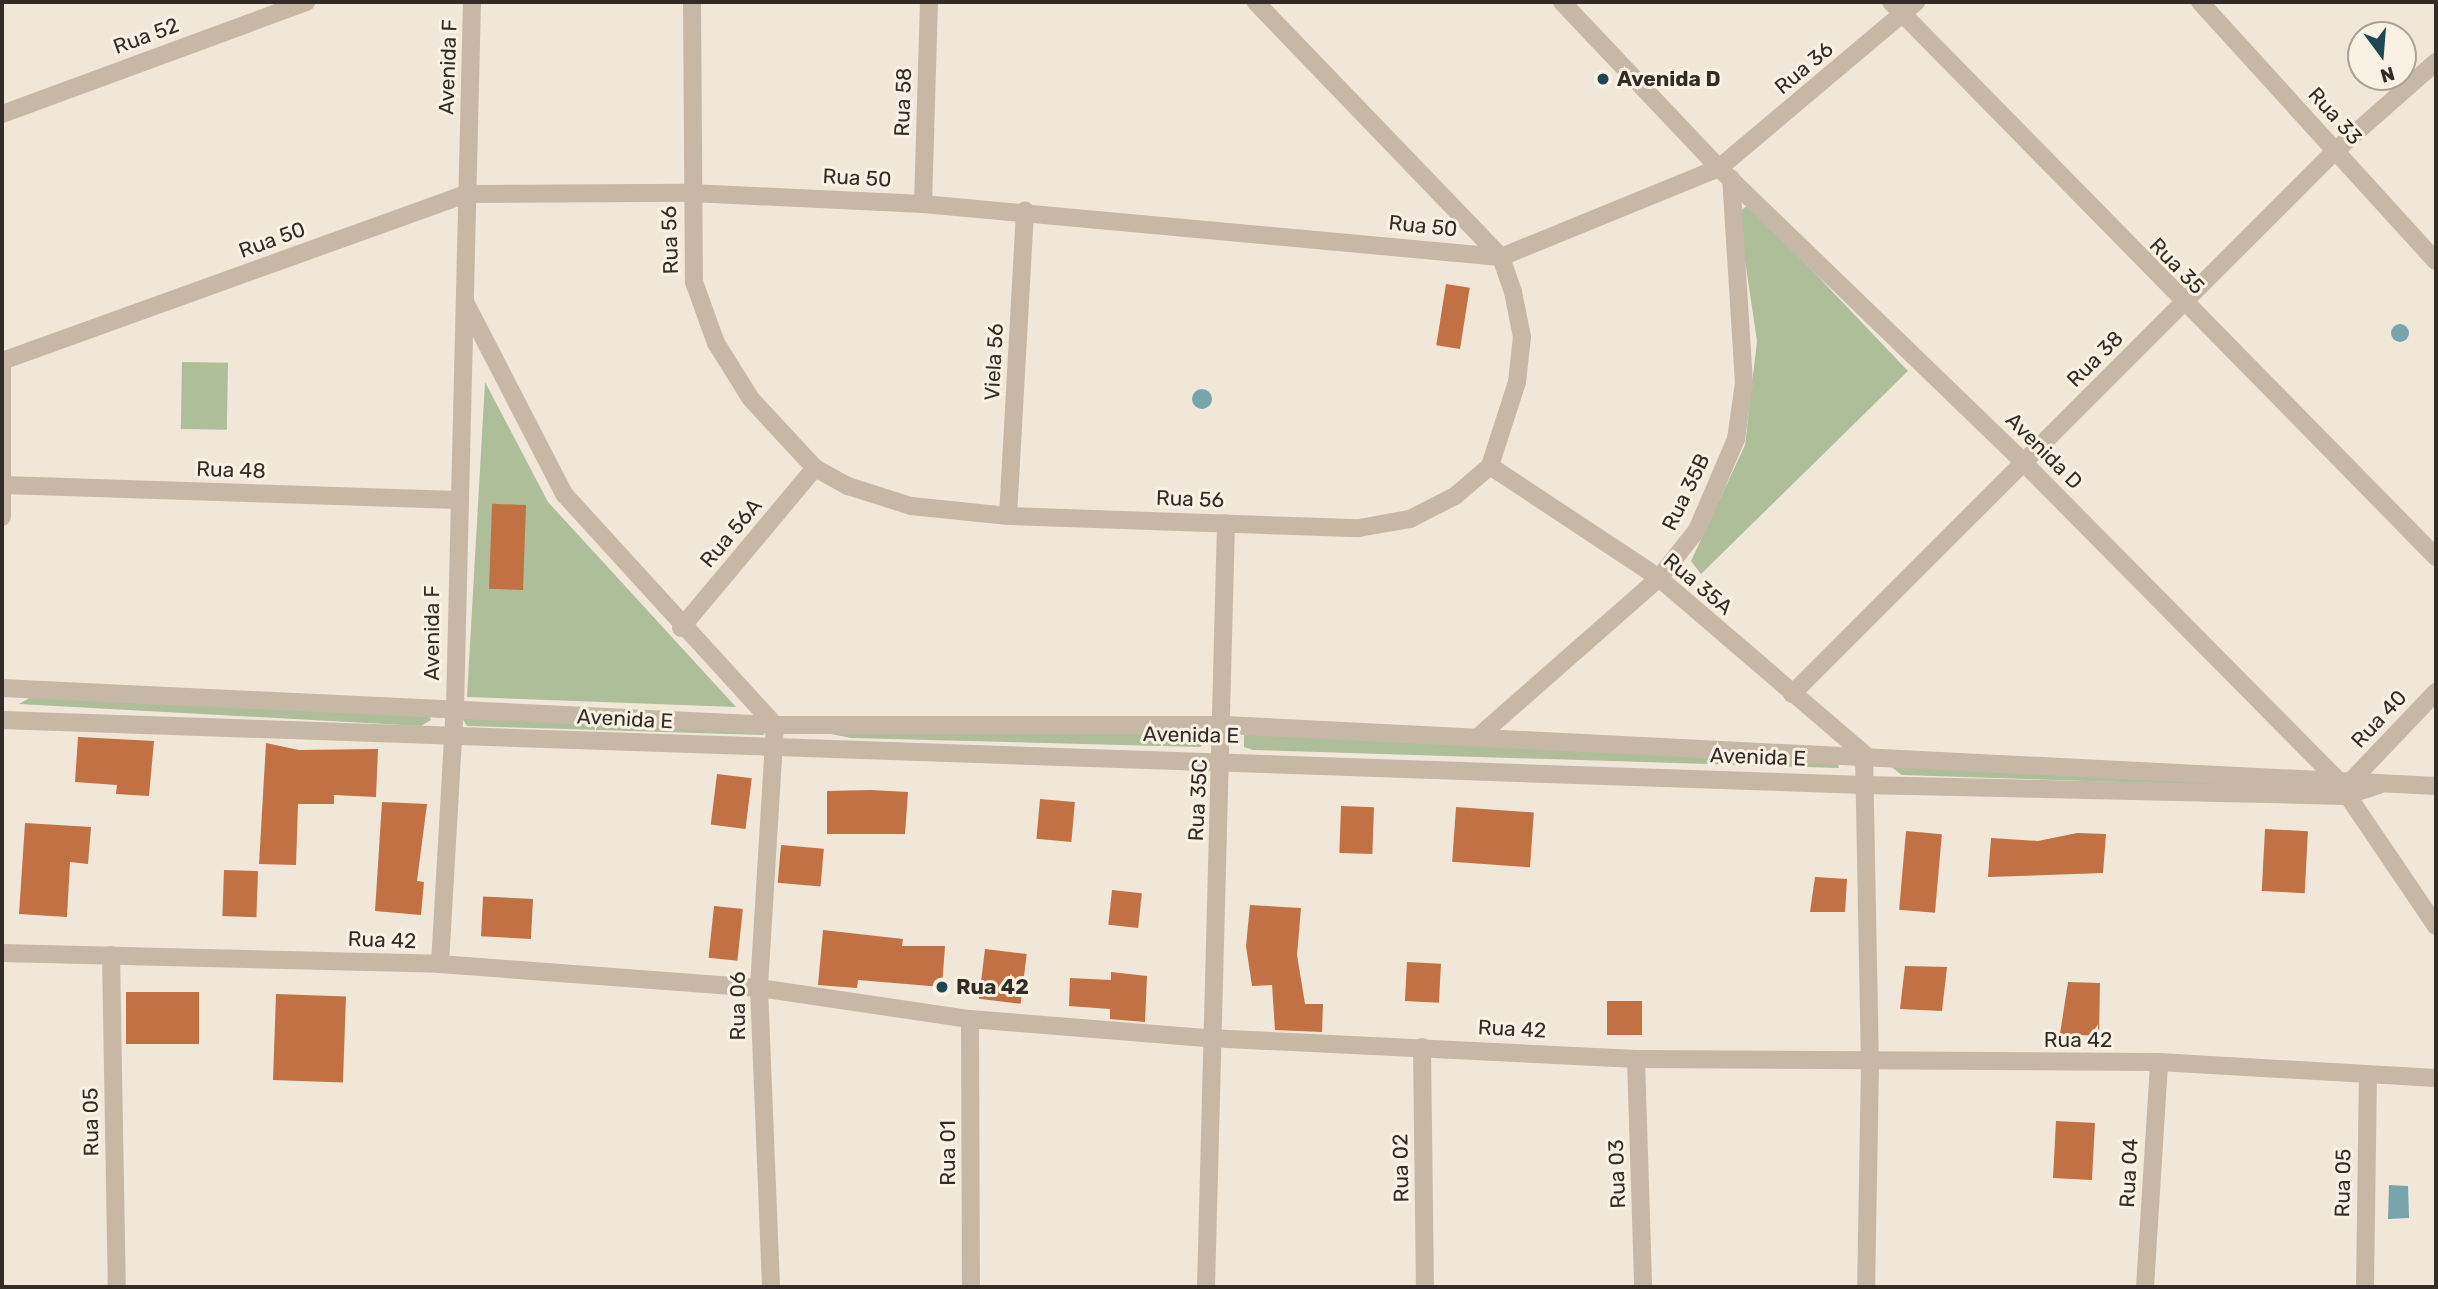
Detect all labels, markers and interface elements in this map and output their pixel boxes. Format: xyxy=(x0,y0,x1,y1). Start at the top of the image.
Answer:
street label: Rua 52 xyxy=(110,13,182,59)
street label: Avenida F xyxy=(434,19,462,115)
north arrow xyxy=(2347,21,2417,91)
street label: Rua 36 xyxy=(1770,36,1838,100)
text: N xyxy=(2378,62,2397,88)
place label: Avenida D xyxy=(1617,66,1720,92)
street label: Rua 58 xyxy=(889,67,917,137)
marker: Avenida D xyxy=(1595,71,1611,87)
street label: Rua 33 xyxy=(2303,82,2367,150)
street label: Rua 50 xyxy=(822,164,892,192)
street label: Rua 56 xyxy=(656,205,684,275)
street label: Rua 50 xyxy=(1387,210,1459,242)
street label: Rua 50 xyxy=(235,216,309,264)
street label: Rua 35 xyxy=(2144,233,2210,299)
street label: Viela 56 xyxy=(979,323,1009,401)
street label: Rua 38 xyxy=(2062,326,2128,392)
street label: Avenida D xyxy=(2000,407,2088,495)
street label: Rua 35B xyxy=(1657,450,1715,534)
street label: Rua 48 xyxy=(196,456,266,484)
street label: Rua 56 xyxy=(1155,485,1225,513)
street label: Rua 56A xyxy=(695,493,767,573)
street label: Rua 35A xyxy=(1658,548,1738,620)
street label: Avenida F xyxy=(419,585,445,681)
street label: Rua 40 xyxy=(2346,685,2412,753)
street label: Avenida E xyxy=(576,704,674,734)
street label: Avenida E xyxy=(1143,722,1239,748)
street label: Avenida E xyxy=(1709,743,1807,771)
street label: Rua 35C xyxy=(1183,758,1213,842)
street label: Rua 42 xyxy=(347,926,417,954)
street label: Rua 06 xyxy=(725,971,751,1041)
place label: Rua 42 xyxy=(956,974,1029,1000)
marker: Rua 42 xyxy=(934,979,950,995)
street label: Rua 42 xyxy=(1477,1015,1547,1043)
street label: Rua 42 xyxy=(2044,1027,2112,1053)
street label: Rua 05 xyxy=(78,1087,104,1157)
street label: Rua 01 xyxy=(935,1120,961,1186)
street label: Rua 02 xyxy=(1388,1133,1414,1203)
street label: Rua 04 xyxy=(2115,1138,2143,1208)
street label: Rua 03 xyxy=(1603,1139,1631,1209)
street label: Rua 05 xyxy=(2330,1148,2356,1218)

